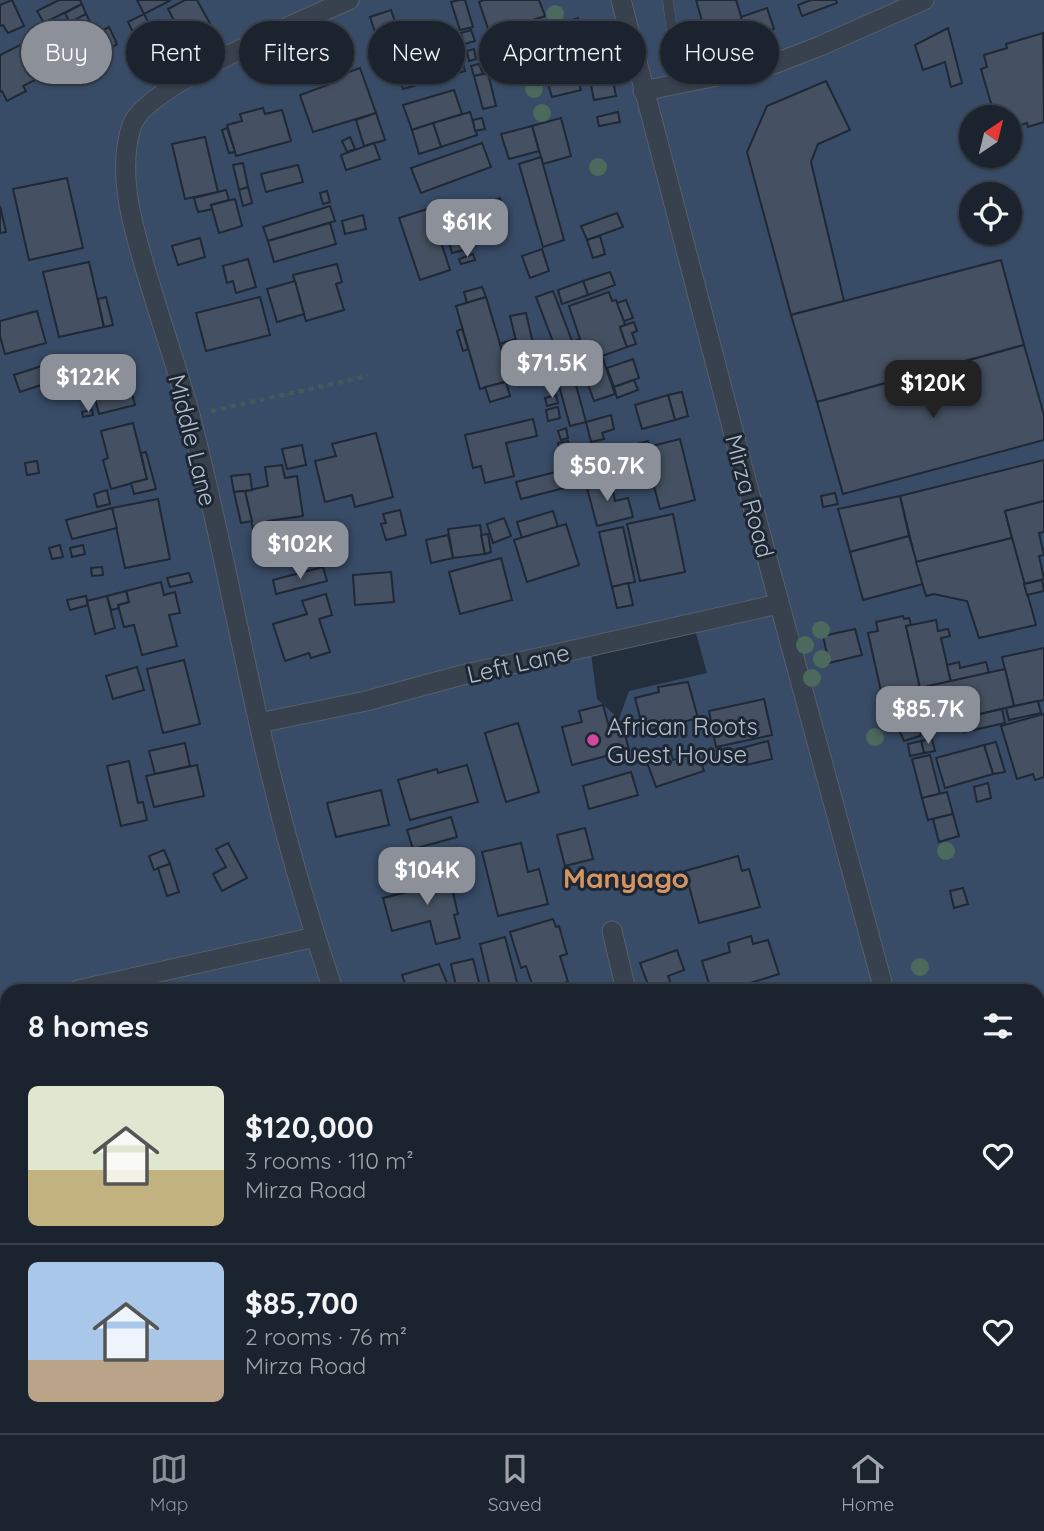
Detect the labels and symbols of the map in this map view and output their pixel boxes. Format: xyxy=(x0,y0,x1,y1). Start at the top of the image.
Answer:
north arrow xyxy=(959,105,1022,168)
pin: $61K xyxy=(426,200,508,259)
pin: $71.5K xyxy=(495,340,609,400)
pin: $122K xyxy=(39,354,137,414)
pin: $120K xyxy=(884,360,982,420)
street label: Middle Lane xyxy=(162,371,224,509)
street label: Mirza Road xyxy=(719,431,781,561)
pin: $50.7K xyxy=(550,444,664,503)
pin: $102K xyxy=(251,522,349,581)
street label: Left Lane xyxy=(464,637,572,689)
pin: $85.7K xyxy=(871,686,985,746)
place label: African Roots Guest House xyxy=(607,711,758,769)
marker: African Roots Guest House xyxy=(585,732,601,748)
pin: $104K xyxy=(378,848,476,907)
district label: Manyago xyxy=(563,860,689,895)

